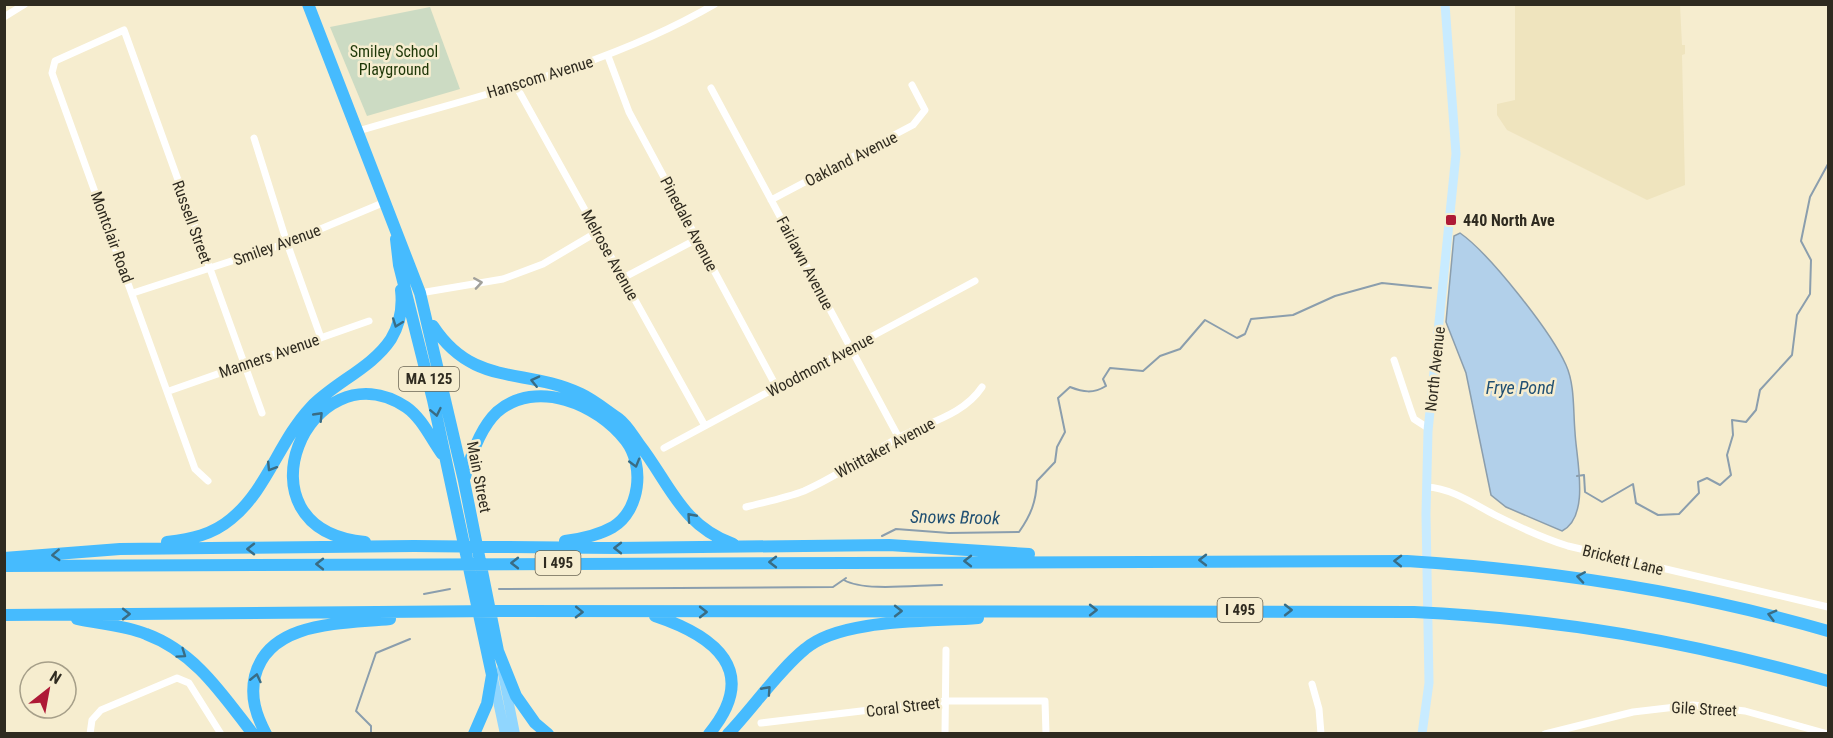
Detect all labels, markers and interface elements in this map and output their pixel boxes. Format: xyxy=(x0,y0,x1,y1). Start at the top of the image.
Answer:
park label: Smiley School Playground xyxy=(350,42,438,79)
street label: Hanscom Avenue xyxy=(485,52,595,102)
street label: Oakland Avenue xyxy=(802,128,900,190)
street label: Pinedale Avenue xyxy=(656,173,722,275)
street label: Russell Street xyxy=(168,178,216,266)
street label: Montclair Road xyxy=(87,189,137,285)
street label: Melrose Avenue xyxy=(577,206,643,304)
place label: 440 North Ave xyxy=(1463,211,1555,230)
street label: Fairlawn Avenue xyxy=(772,213,838,313)
marker: 440 North Ave xyxy=(1444,213,1458,227)
street label: Smiley Avenue xyxy=(231,220,323,270)
one-way arrow xyxy=(473,278,482,290)
one-way arrow xyxy=(392,317,405,328)
street label: North Avenue xyxy=(1421,326,1449,412)
street label: Woodmont Avenue xyxy=(763,329,877,401)
street label: Manners Avenue xyxy=(216,330,322,382)
road number: MA 125 xyxy=(399,367,459,391)
one-way arrow xyxy=(530,375,540,388)
water label: Frye Pond xyxy=(1486,377,1555,398)
one-way arrow xyxy=(429,407,442,417)
one-way arrow xyxy=(311,412,322,423)
street label: Whittaker Avenue xyxy=(832,414,938,482)
street label: Main Street xyxy=(463,440,495,515)
one-way arrow xyxy=(628,457,640,468)
one-way arrow xyxy=(266,461,278,471)
water label: Snows Brook xyxy=(910,506,1001,528)
one-way arrow xyxy=(687,513,698,524)
street label: Brickett Lane xyxy=(1580,541,1666,579)
one-way arrow xyxy=(614,542,623,554)
one-way arrow xyxy=(246,543,255,555)
one-way arrow xyxy=(51,548,60,561)
road number: I 495 xyxy=(536,551,580,575)
one-way arrow xyxy=(1199,554,1208,566)
one-way arrow xyxy=(964,555,973,567)
one-way arrow xyxy=(1394,555,1403,568)
one-way arrow xyxy=(769,556,778,568)
one-way arrow xyxy=(511,557,520,569)
one-way arrow xyxy=(316,558,325,570)
one-way arrow xyxy=(1576,572,1586,584)
road number: I 495 xyxy=(1218,598,1262,622)
one-way arrow xyxy=(1089,604,1098,616)
one-way arrow xyxy=(1284,604,1293,616)
one-way arrow xyxy=(894,605,903,617)
one-way arrow xyxy=(575,606,584,619)
one-way arrow xyxy=(699,606,708,618)
one-way arrow xyxy=(122,608,131,620)
one-way arrow xyxy=(1767,610,1778,622)
one-way arrow xyxy=(175,647,186,658)
north arrow xyxy=(18,660,78,720)
text: N xyxy=(46,667,65,688)
one-way arrow xyxy=(248,673,261,683)
one-way arrow xyxy=(760,686,771,697)
street label: Coral Street xyxy=(865,693,941,721)
street label: Gile Street xyxy=(1671,698,1737,720)

